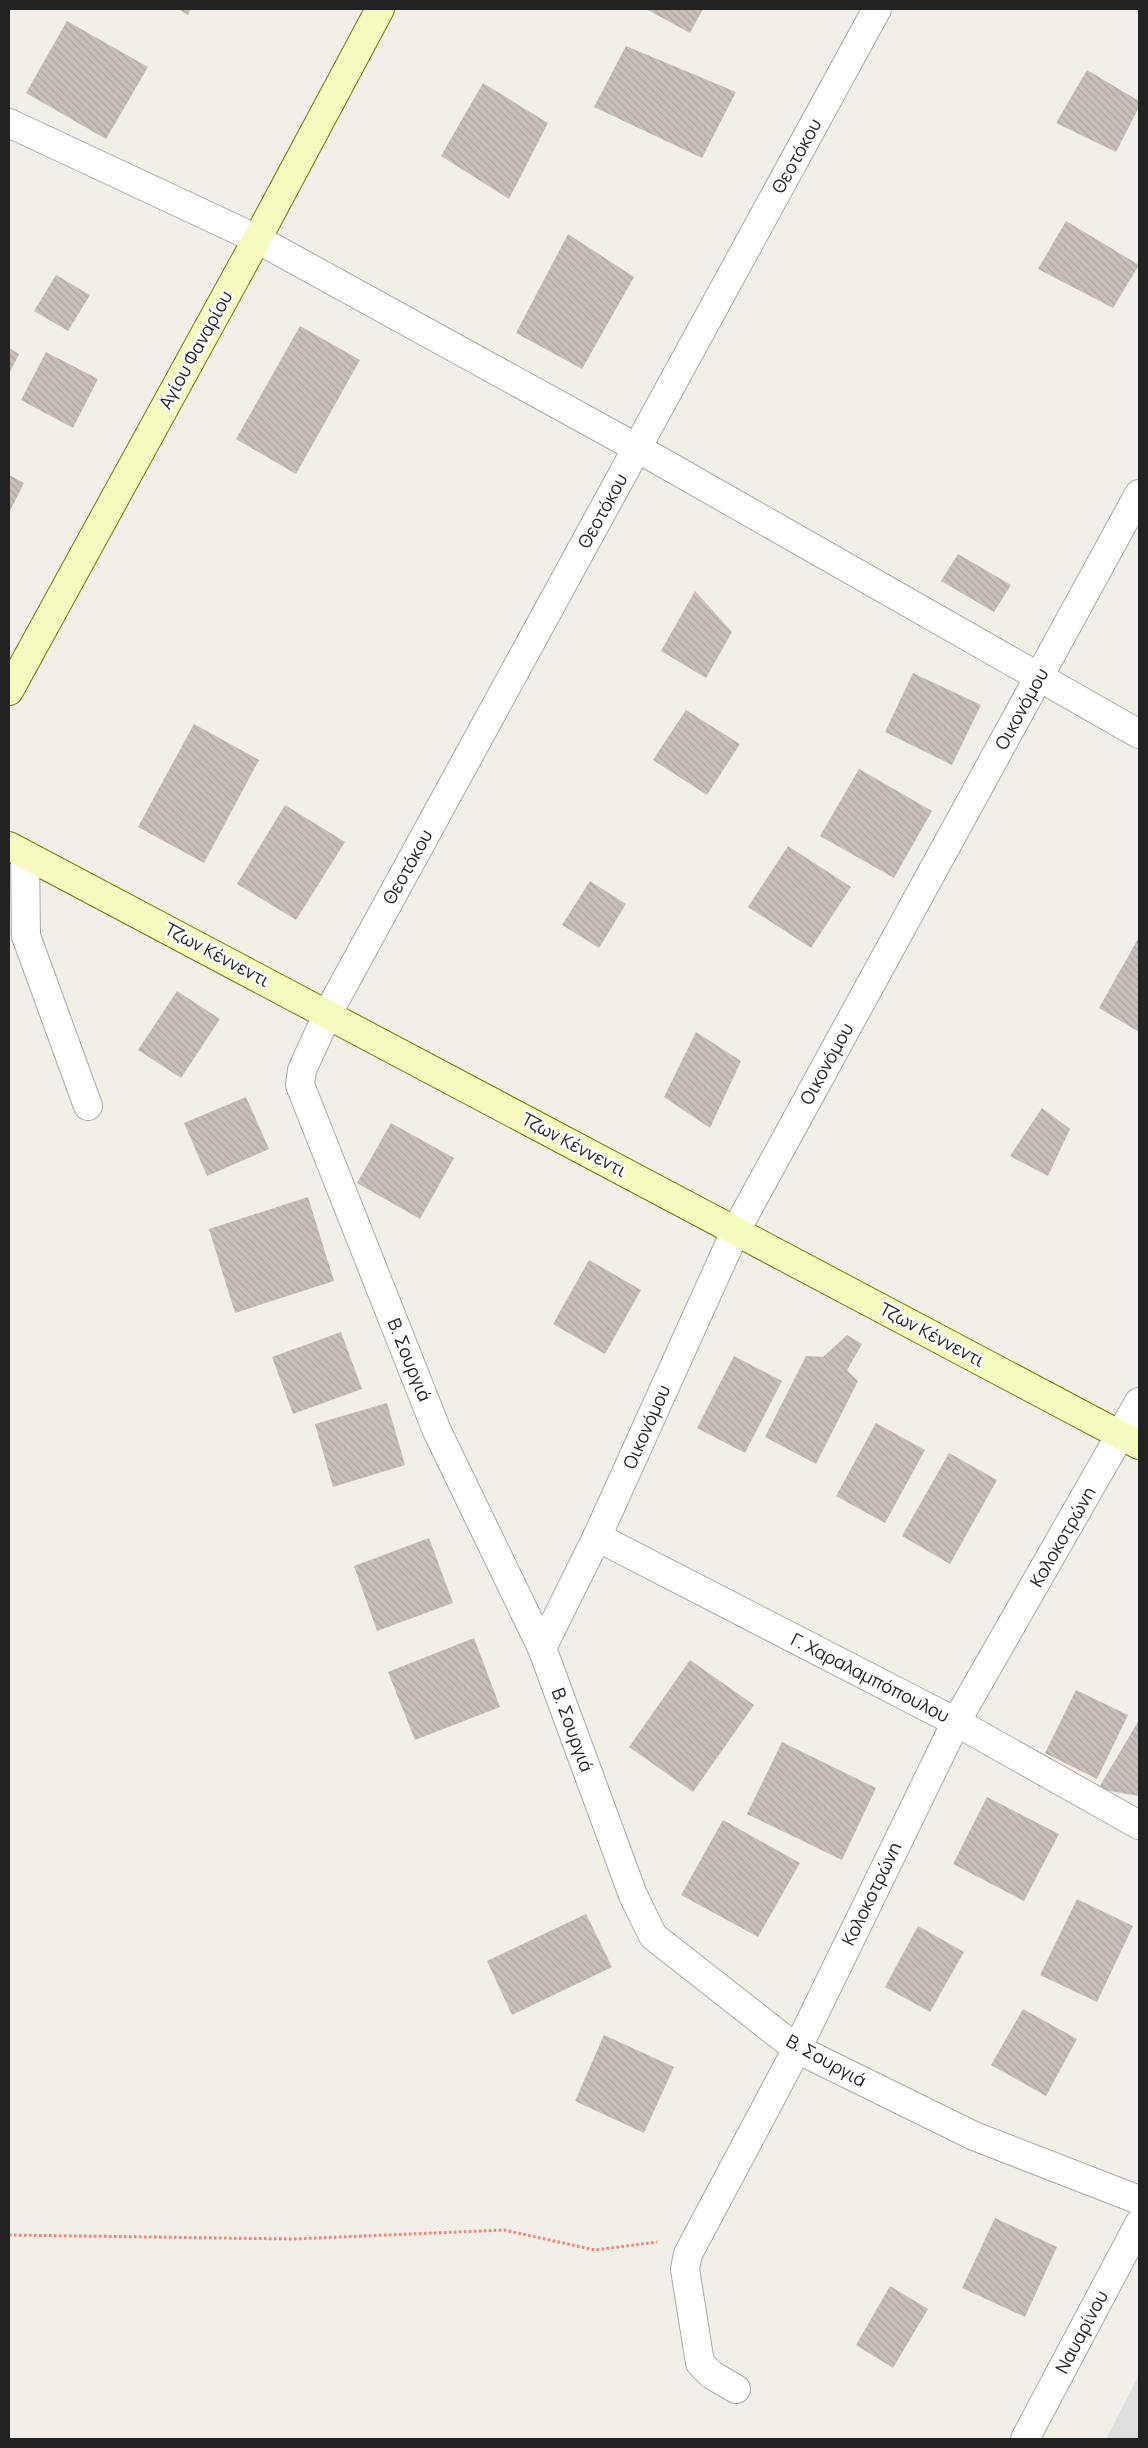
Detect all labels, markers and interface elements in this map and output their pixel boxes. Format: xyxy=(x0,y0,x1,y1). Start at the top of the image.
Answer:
street label: Θεοτόκου xyxy=(766,114,827,197)
street label: Αγίου Φαναρίου xyxy=(153,286,238,413)
street label: Θεοτόκου xyxy=(572,469,633,552)
street label: Οικονόμου xyxy=(989,663,1053,754)
street label: Θεοτόκου xyxy=(377,825,438,908)
street label: Τζων Κέννεντι xyxy=(161,916,274,992)
street label: Οικονόμου xyxy=(794,1018,858,1109)
street label: Τζων Κέννεντι xyxy=(518,1106,631,1182)
street label: Τζων Κέννεντι xyxy=(876,1296,989,1372)
street label: Β. Σουργιά xyxy=(382,1314,438,1405)
street label: Οικονόμου xyxy=(617,1381,675,1473)
street label: Κολοκοτρώνη xyxy=(1024,1482,1101,1591)
street label: Γ. Χαραλαμπόπουλου xyxy=(787,1627,954,1727)
street label: Β. Σουργιά xyxy=(547,1684,599,1775)
street label: Κολοκοτρώνη xyxy=(836,1838,906,1949)
street label: Β. Σουργιά xyxy=(782,2028,871,2092)
street label: Ναυαρίνου xyxy=(1049,2286,1113,2377)

